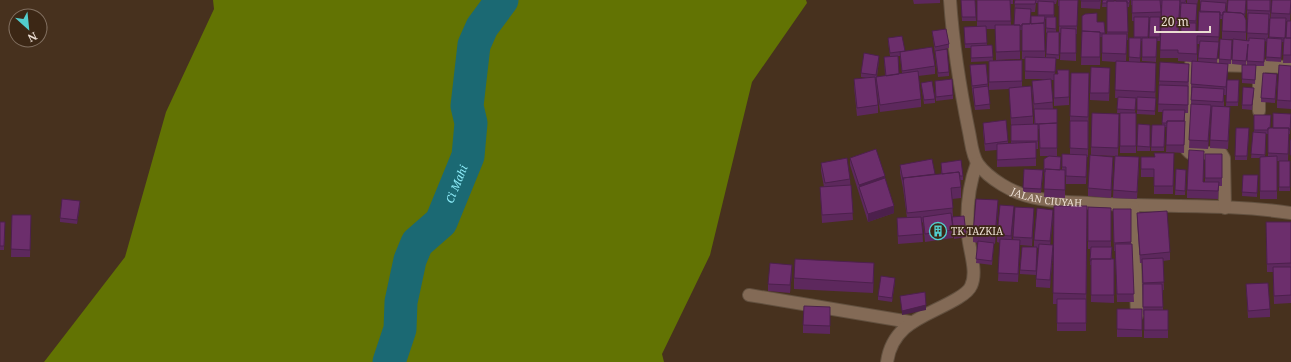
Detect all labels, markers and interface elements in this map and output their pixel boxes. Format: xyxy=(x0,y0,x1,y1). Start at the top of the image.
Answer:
north arrow xyxy=(8,8,48,48)
scale bar xyxy=(1155,8,1210,34)
text: 20 m xyxy=(1161,13,1189,30)
text: N xyxy=(25,29,40,46)
water label: Ci Mahi xyxy=(442,162,471,205)
street label: JALAN CIUYAH xyxy=(1008,183,1082,210)
building icon: TK TAZKIA xyxy=(928,221,948,241)
place label: TK TAZKIA xyxy=(951,224,1004,238)

